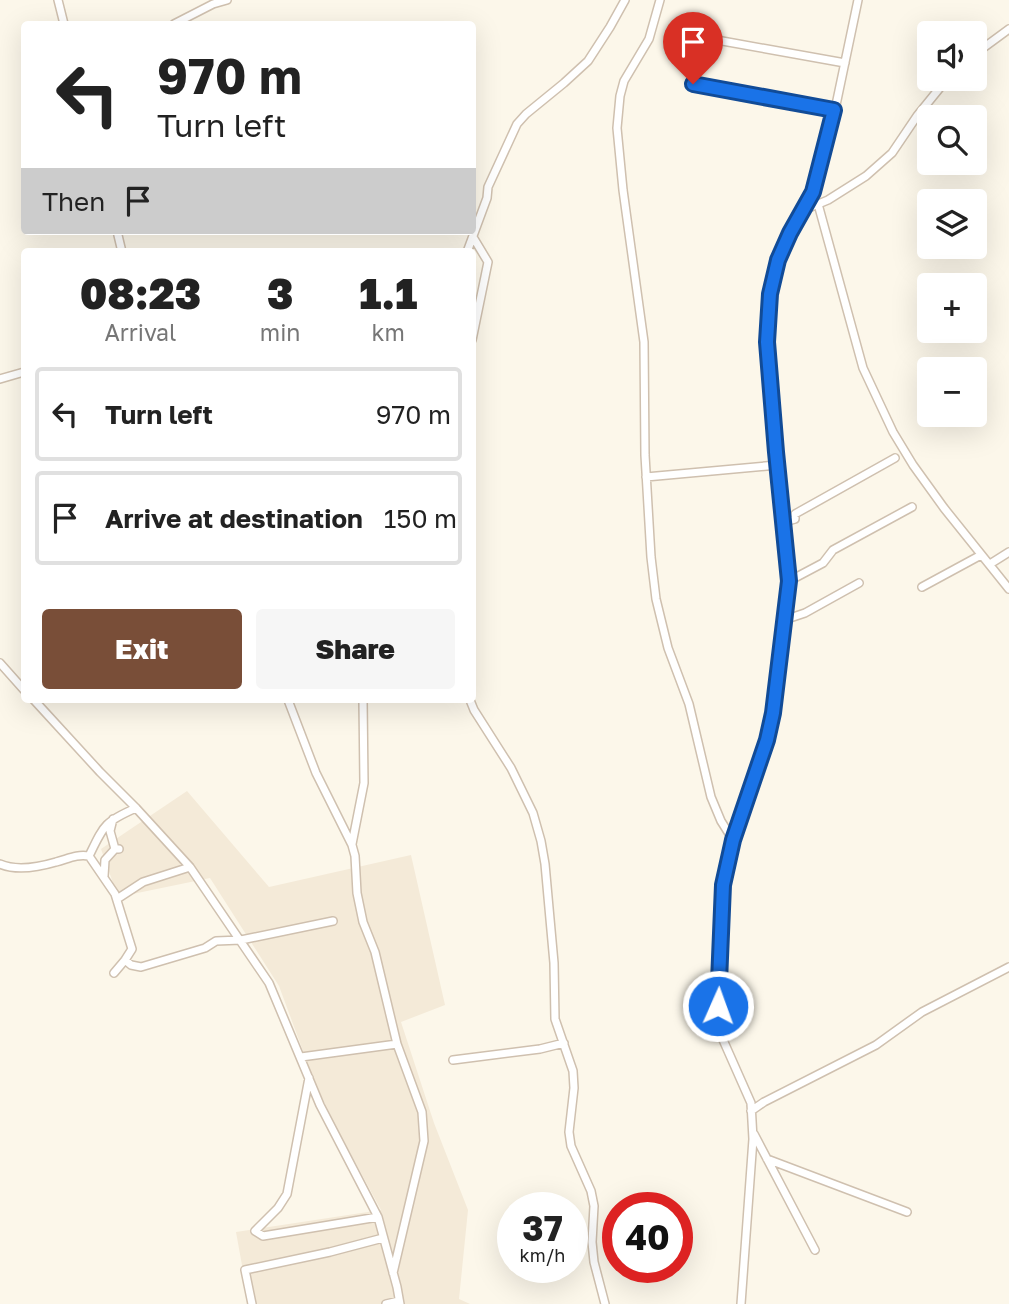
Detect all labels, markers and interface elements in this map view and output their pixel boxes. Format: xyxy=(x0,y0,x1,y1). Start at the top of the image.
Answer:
pin xyxy=(663,12.0,723,84)
map controls xyxy=(917,21,987,427)
button: sound xyxy=(917,21,987,91)
icon: arrive xyxy=(674,23,712,61)
text: 970 m xyxy=(157,46,302,105)
icon: left xyxy=(42,49,133,140)
button: search xyxy=(917,105,987,175)
text: Turn left xyxy=(157,106,286,144)
icon: arrive xyxy=(119,182,157,220)
text: Then xyxy=(42,186,105,217)
button: layers xyxy=(917,189,987,259)
text: 08:23 xyxy=(80,268,201,318)
text: 3 xyxy=(267,268,293,318)
text: 1.1 xyxy=(359,268,417,318)
button: + xyxy=(917,273,987,343)
text: Arrival xyxy=(104,318,176,346)
text: min xyxy=(260,318,301,346)
text: km xyxy=(372,318,405,346)
button: − xyxy=(917,357,987,427)
icon: left xyxy=(46,395,84,433)
text: Turn left xyxy=(105,399,213,430)
text: 970 m xyxy=(376,399,451,430)
icon: arrive xyxy=(46,499,84,537)
text: Arrive at destination xyxy=(105,503,363,534)
text: 150 m xyxy=(384,503,457,534)
button: Exit xyxy=(42,609,242,689)
button: Share xyxy=(256,609,455,689)
position arrow xyxy=(681,969,755,1043)
speed limit sign: 40 xyxy=(602,1192,693,1283)
text: 37 xyxy=(522,1207,563,1249)
text: km/h xyxy=(520,1244,565,1266)

